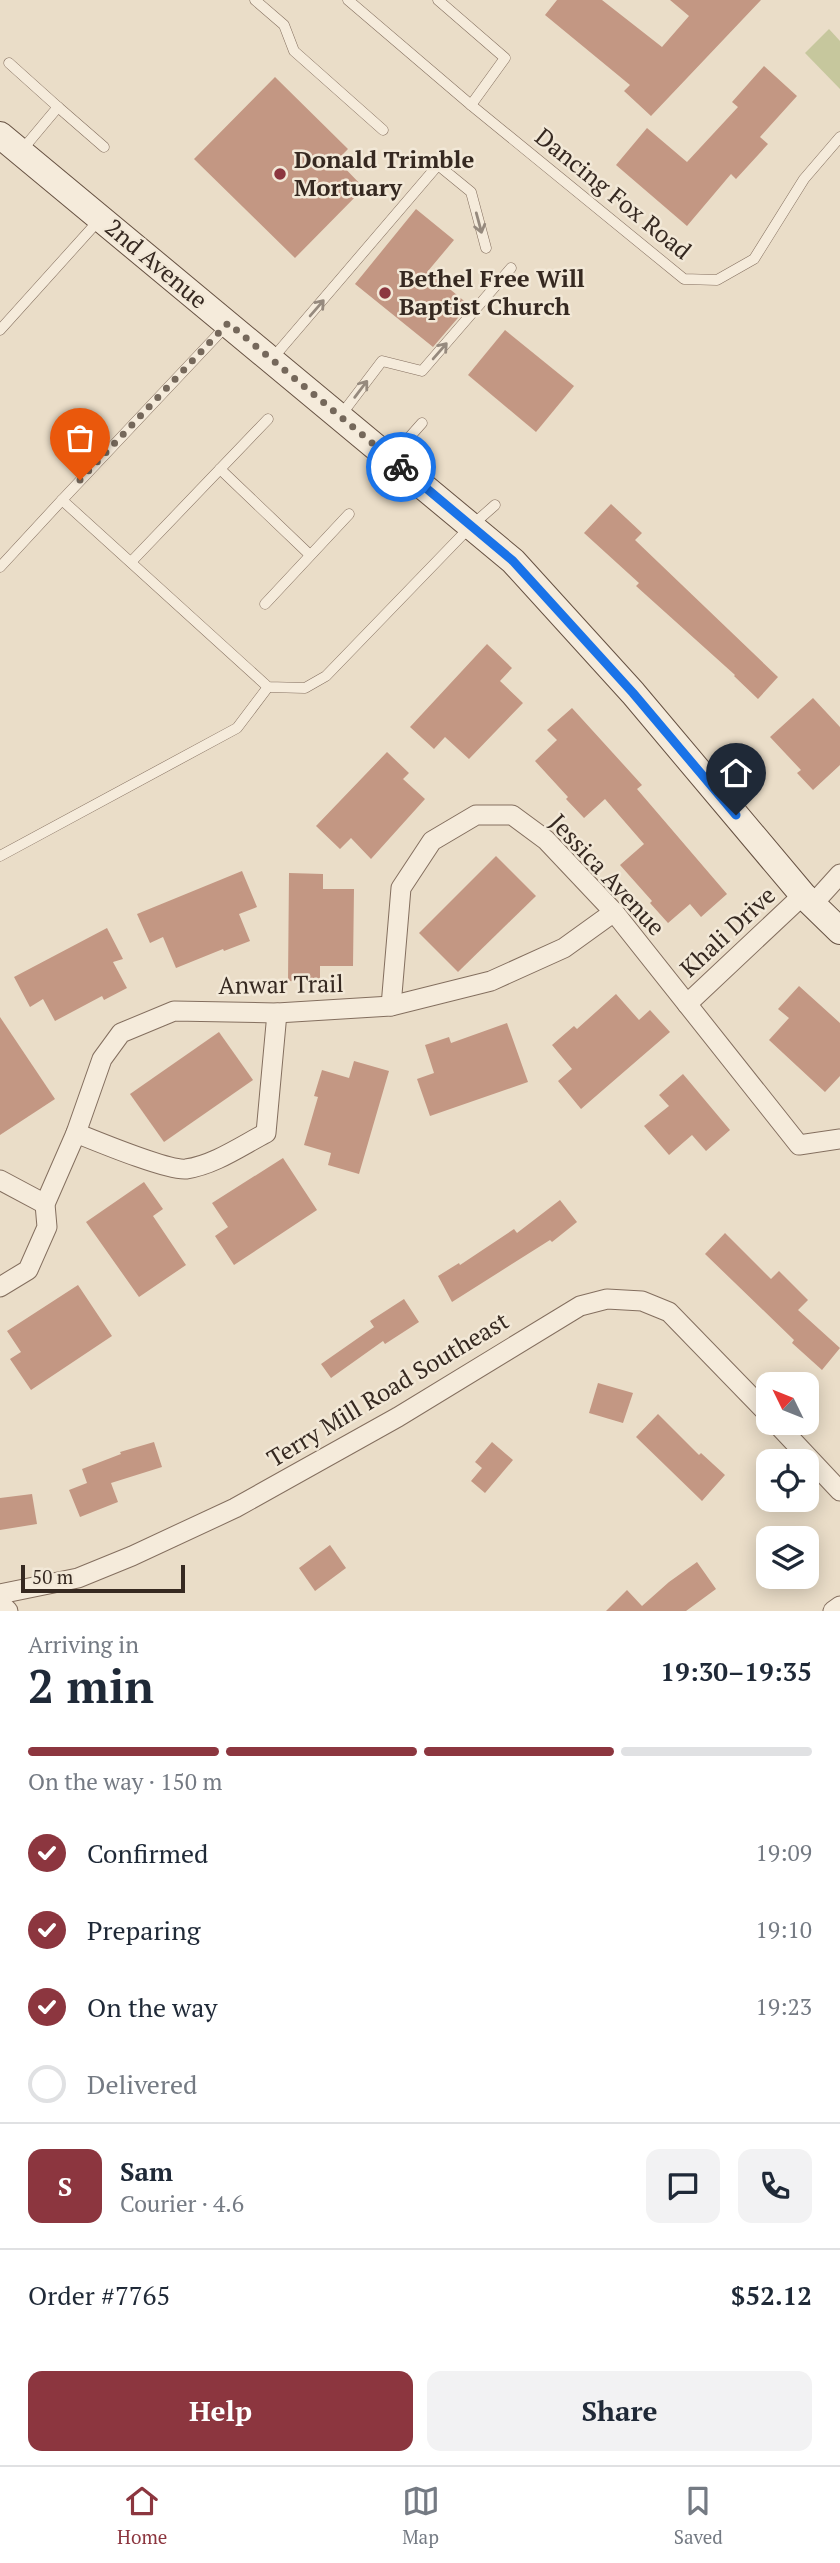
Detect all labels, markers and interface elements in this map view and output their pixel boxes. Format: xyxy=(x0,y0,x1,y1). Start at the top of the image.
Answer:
street label: Dancing Fox Road xyxy=(529,120,698,266)
place label: Donald Trimble Mortuary xyxy=(294,143,474,203)
marker: Donald Trimble Mortuary xyxy=(272,166,288,182)
street label: 2nd Avenue xyxy=(99,211,215,315)
one-way arrow xyxy=(473,211,486,233)
place label: Bethel Free Will Baptist Church xyxy=(399,262,585,322)
marker: Bethel Free Will Baptist Church xyxy=(377,285,393,301)
one-way arrow xyxy=(309,300,325,318)
one-way arrow xyxy=(431,343,448,360)
one-way arrow xyxy=(354,380,368,399)
pin xyxy=(50,408,110,480)
icon: bag xyxy=(61,419,99,457)
courier xyxy=(366,432,436,502)
icon: bike xyxy=(382,448,420,486)
pin xyxy=(706,743,766,815)
icon: home xyxy=(717,754,755,792)
street label: Jessica Avenue xyxy=(543,807,672,942)
street label: Khali Drive xyxy=(673,879,782,984)
street label: Anwar Trail xyxy=(218,967,344,1001)
street label: Terry Mill Road Southeast xyxy=(261,1304,514,1474)
north arrow xyxy=(756,1372,819,1435)
map controls xyxy=(756,1372,819,1589)
button: locate xyxy=(756,1449,819,1512)
button: layers xyxy=(756,1526,819,1589)
scale bar xyxy=(21,1562,186,1594)
text: 50 m xyxy=(32,1564,73,1589)
text: Arriving in xyxy=(28,1629,139,1660)
text: 19:30–19:35 xyxy=(660,1654,812,1688)
text: 2 min xyxy=(28,1655,154,1716)
text: On the way · 150 m xyxy=(28,1766,222,1797)
icon: check xyxy=(28,1834,66,1872)
text: Confirmed xyxy=(87,1836,208,1870)
text: 19:09 xyxy=(755,1837,812,1868)
icon: check xyxy=(28,1911,66,1949)
text: Preparing xyxy=(87,1913,200,1947)
text: 19:10 xyxy=(755,1914,812,1945)
icon: check xyxy=(28,1988,66,2026)
text: On the way xyxy=(87,1990,218,2024)
text: 19:23 xyxy=(755,1991,812,2022)
text: Delivered xyxy=(87,2067,197,2101)
button: chat xyxy=(646,2149,720,2223)
button: phone xyxy=(738,2149,812,2223)
text: Sam xyxy=(120,2154,173,2188)
text: S xyxy=(58,2169,72,2203)
text: Courier · 4.6 xyxy=(120,2188,244,2219)
text: Order #7765 xyxy=(28,2278,170,2312)
text: $52.12 xyxy=(731,2278,812,2312)
button: Help xyxy=(28,2371,413,2451)
button: Share xyxy=(427,2371,812,2451)
tab: Home xyxy=(117,2482,167,2549)
tab: Map xyxy=(402,2482,440,2549)
tab: Saved xyxy=(674,2482,723,2549)

